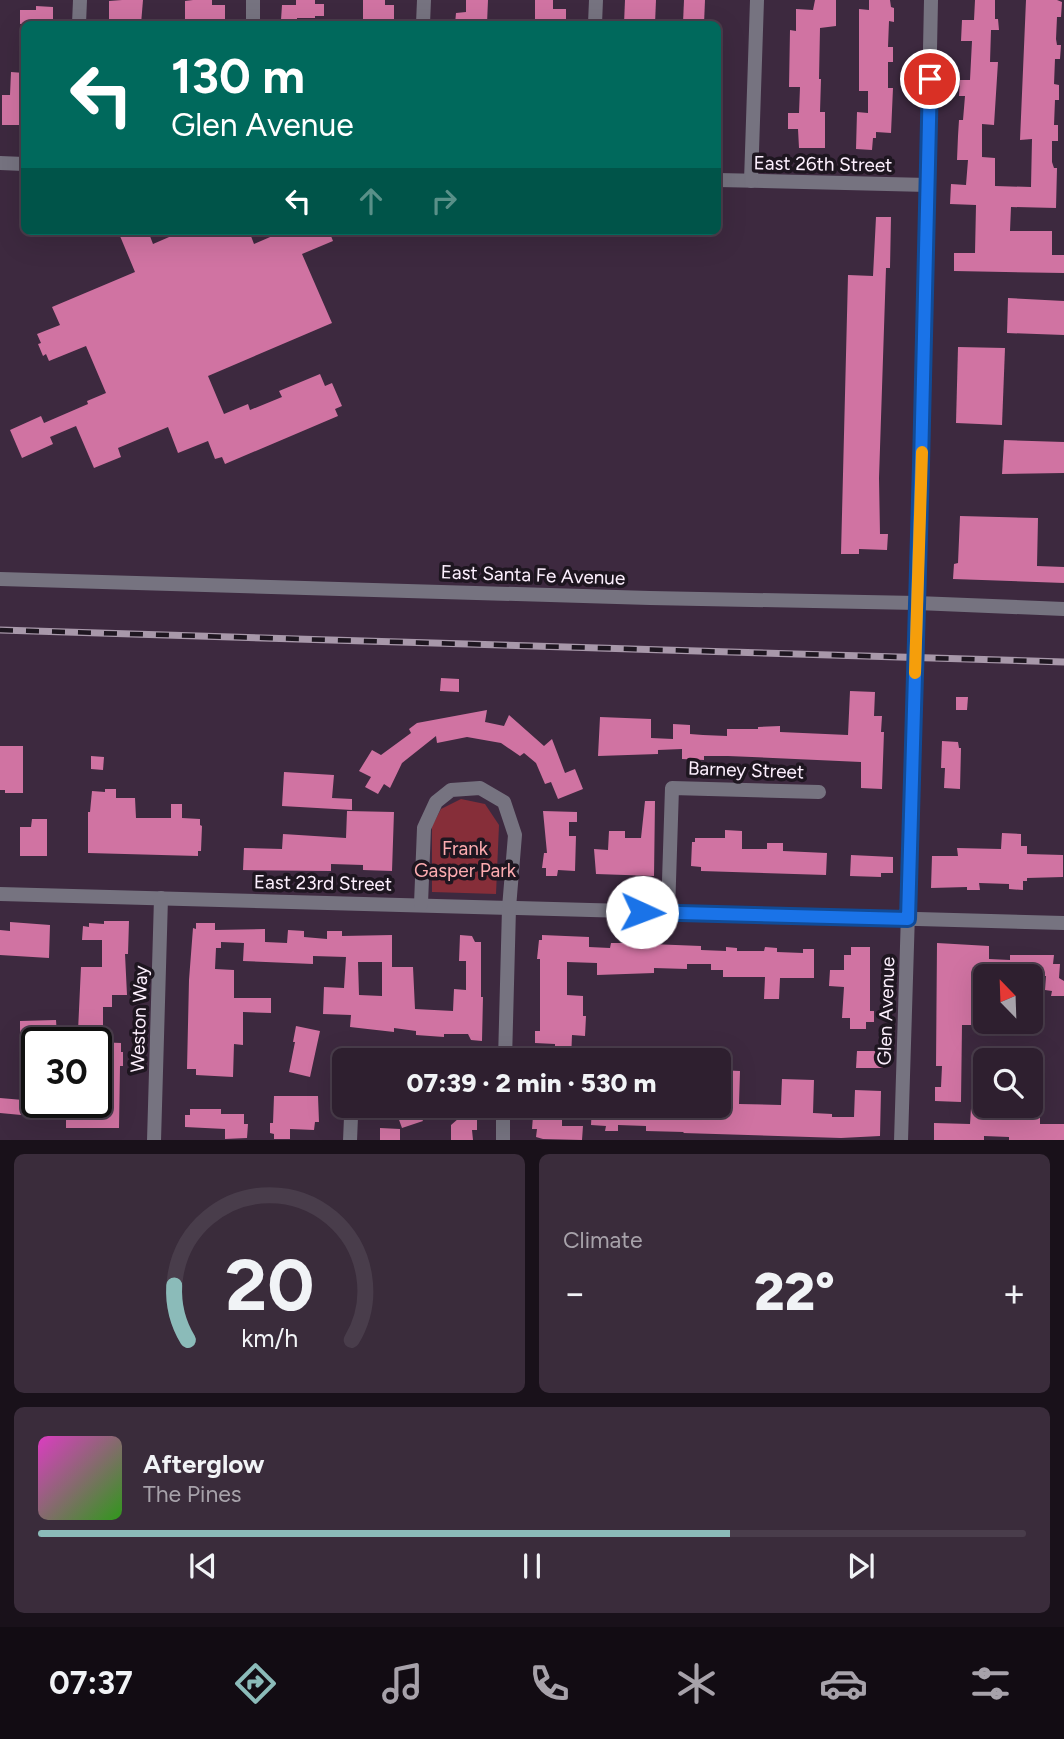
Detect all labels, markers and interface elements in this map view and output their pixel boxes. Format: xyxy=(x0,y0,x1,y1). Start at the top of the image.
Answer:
text: 130 m xyxy=(171,46,305,105)
icon: left xyxy=(56,49,147,140)
pin xyxy=(900,49,960,109)
icon: arrive xyxy=(911,60,949,98)
text: Glen Avenue xyxy=(171,106,354,144)
street label: East 26th Street xyxy=(753,151,893,177)
icon: left xyxy=(279,182,317,220)
icon: ahead xyxy=(352,182,390,220)
icon: right xyxy=(425,182,463,220)
street label: East Santa Fe Avenue xyxy=(440,560,626,590)
street label: Barney Street xyxy=(687,756,805,784)
park label: Frank Gasper Park xyxy=(414,837,517,882)
street label: East 23rd Street xyxy=(254,870,392,896)
position arrow xyxy=(605,875,679,949)
street label: Glen Avenue xyxy=(873,956,899,1066)
north arrow xyxy=(973,964,1043,1034)
map controls xyxy=(973,964,1043,1118)
street label: Weston Way xyxy=(126,965,152,1073)
speed limit sign: 30 xyxy=(21,1027,112,1118)
button: search xyxy=(973,1048,1043,1118)
text: 07:39 · 2 min · 530 m xyxy=(407,1067,656,1099)
text: Climate xyxy=(563,1226,642,1254)
text: 20 xyxy=(225,1241,314,1328)
text: 22° xyxy=(754,1261,835,1323)
text: − xyxy=(563,1270,587,1316)
text: + xyxy=(1002,1270,1026,1316)
text: km/h xyxy=(241,1322,298,1352)
text: Afterglow xyxy=(143,1448,265,1480)
text: The Pines xyxy=(143,1480,242,1508)
icon: previous xyxy=(184,1547,222,1585)
icon: pause xyxy=(513,1547,551,1585)
icon: next xyxy=(842,1547,880,1585)
icon: directions xyxy=(231,1659,280,1708)
icon: music xyxy=(378,1659,427,1708)
icon: phone xyxy=(525,1659,574,1708)
icon: climate xyxy=(672,1659,721,1708)
icon: car xyxy=(819,1659,868,1708)
icon: filters xyxy=(966,1659,1015,1708)
text: 07:37 xyxy=(49,1664,133,1702)

